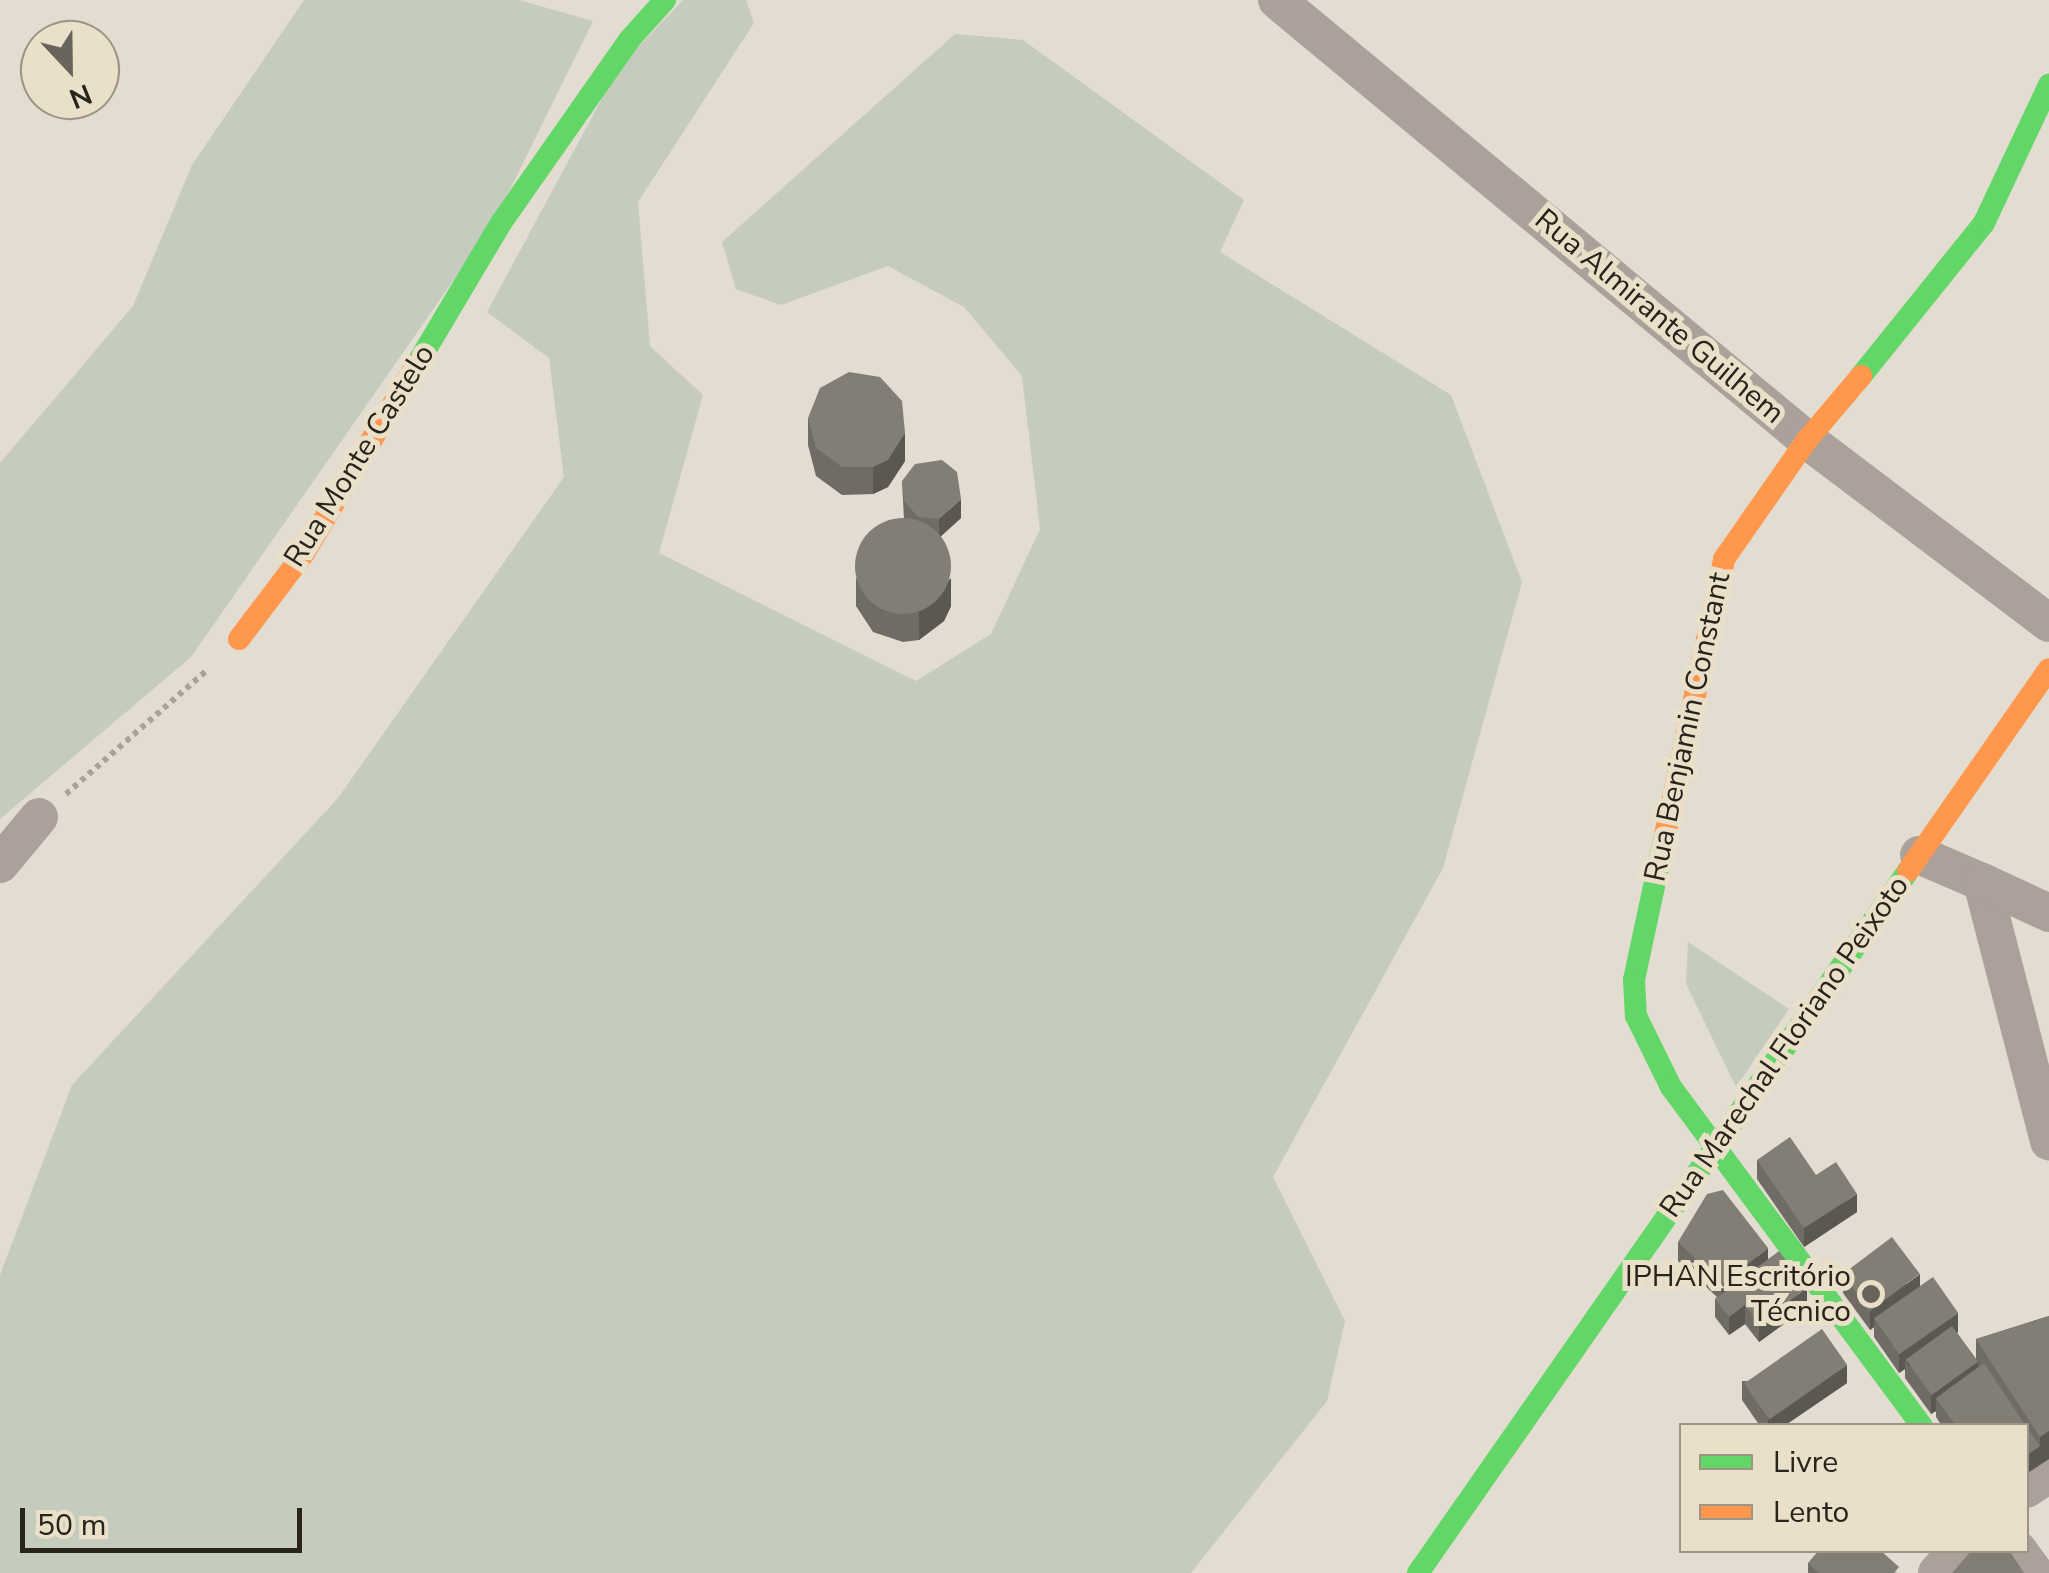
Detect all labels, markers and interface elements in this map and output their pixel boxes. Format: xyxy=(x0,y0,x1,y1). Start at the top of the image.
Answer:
north arrow xyxy=(20,20,120,120)
text: N xyxy=(64,74,97,117)
street label: Rua Almirante Guilhem xyxy=(1527,202,1791,432)
street label: Rua Monte Castelo xyxy=(277,338,443,574)
street label: Rua Benjamin Constant xyxy=(1638,569,1738,885)
street label: Rua Marechal Floriano Peixoto xyxy=(1653,869,1917,1225)
place label: IPHAN Escritório Técnico xyxy=(1625,1259,1851,1330)
marker: IPHAN Escritório Técnico xyxy=(1860,1283,1882,1305)
legend xyxy=(1679,1423,2029,1553)
text: Livre xyxy=(1773,1442,1838,1483)
scale bar xyxy=(25,1488,308,1550)
text: Lento xyxy=(1773,1492,1849,1533)
text: 50 m xyxy=(37,1505,106,1546)

